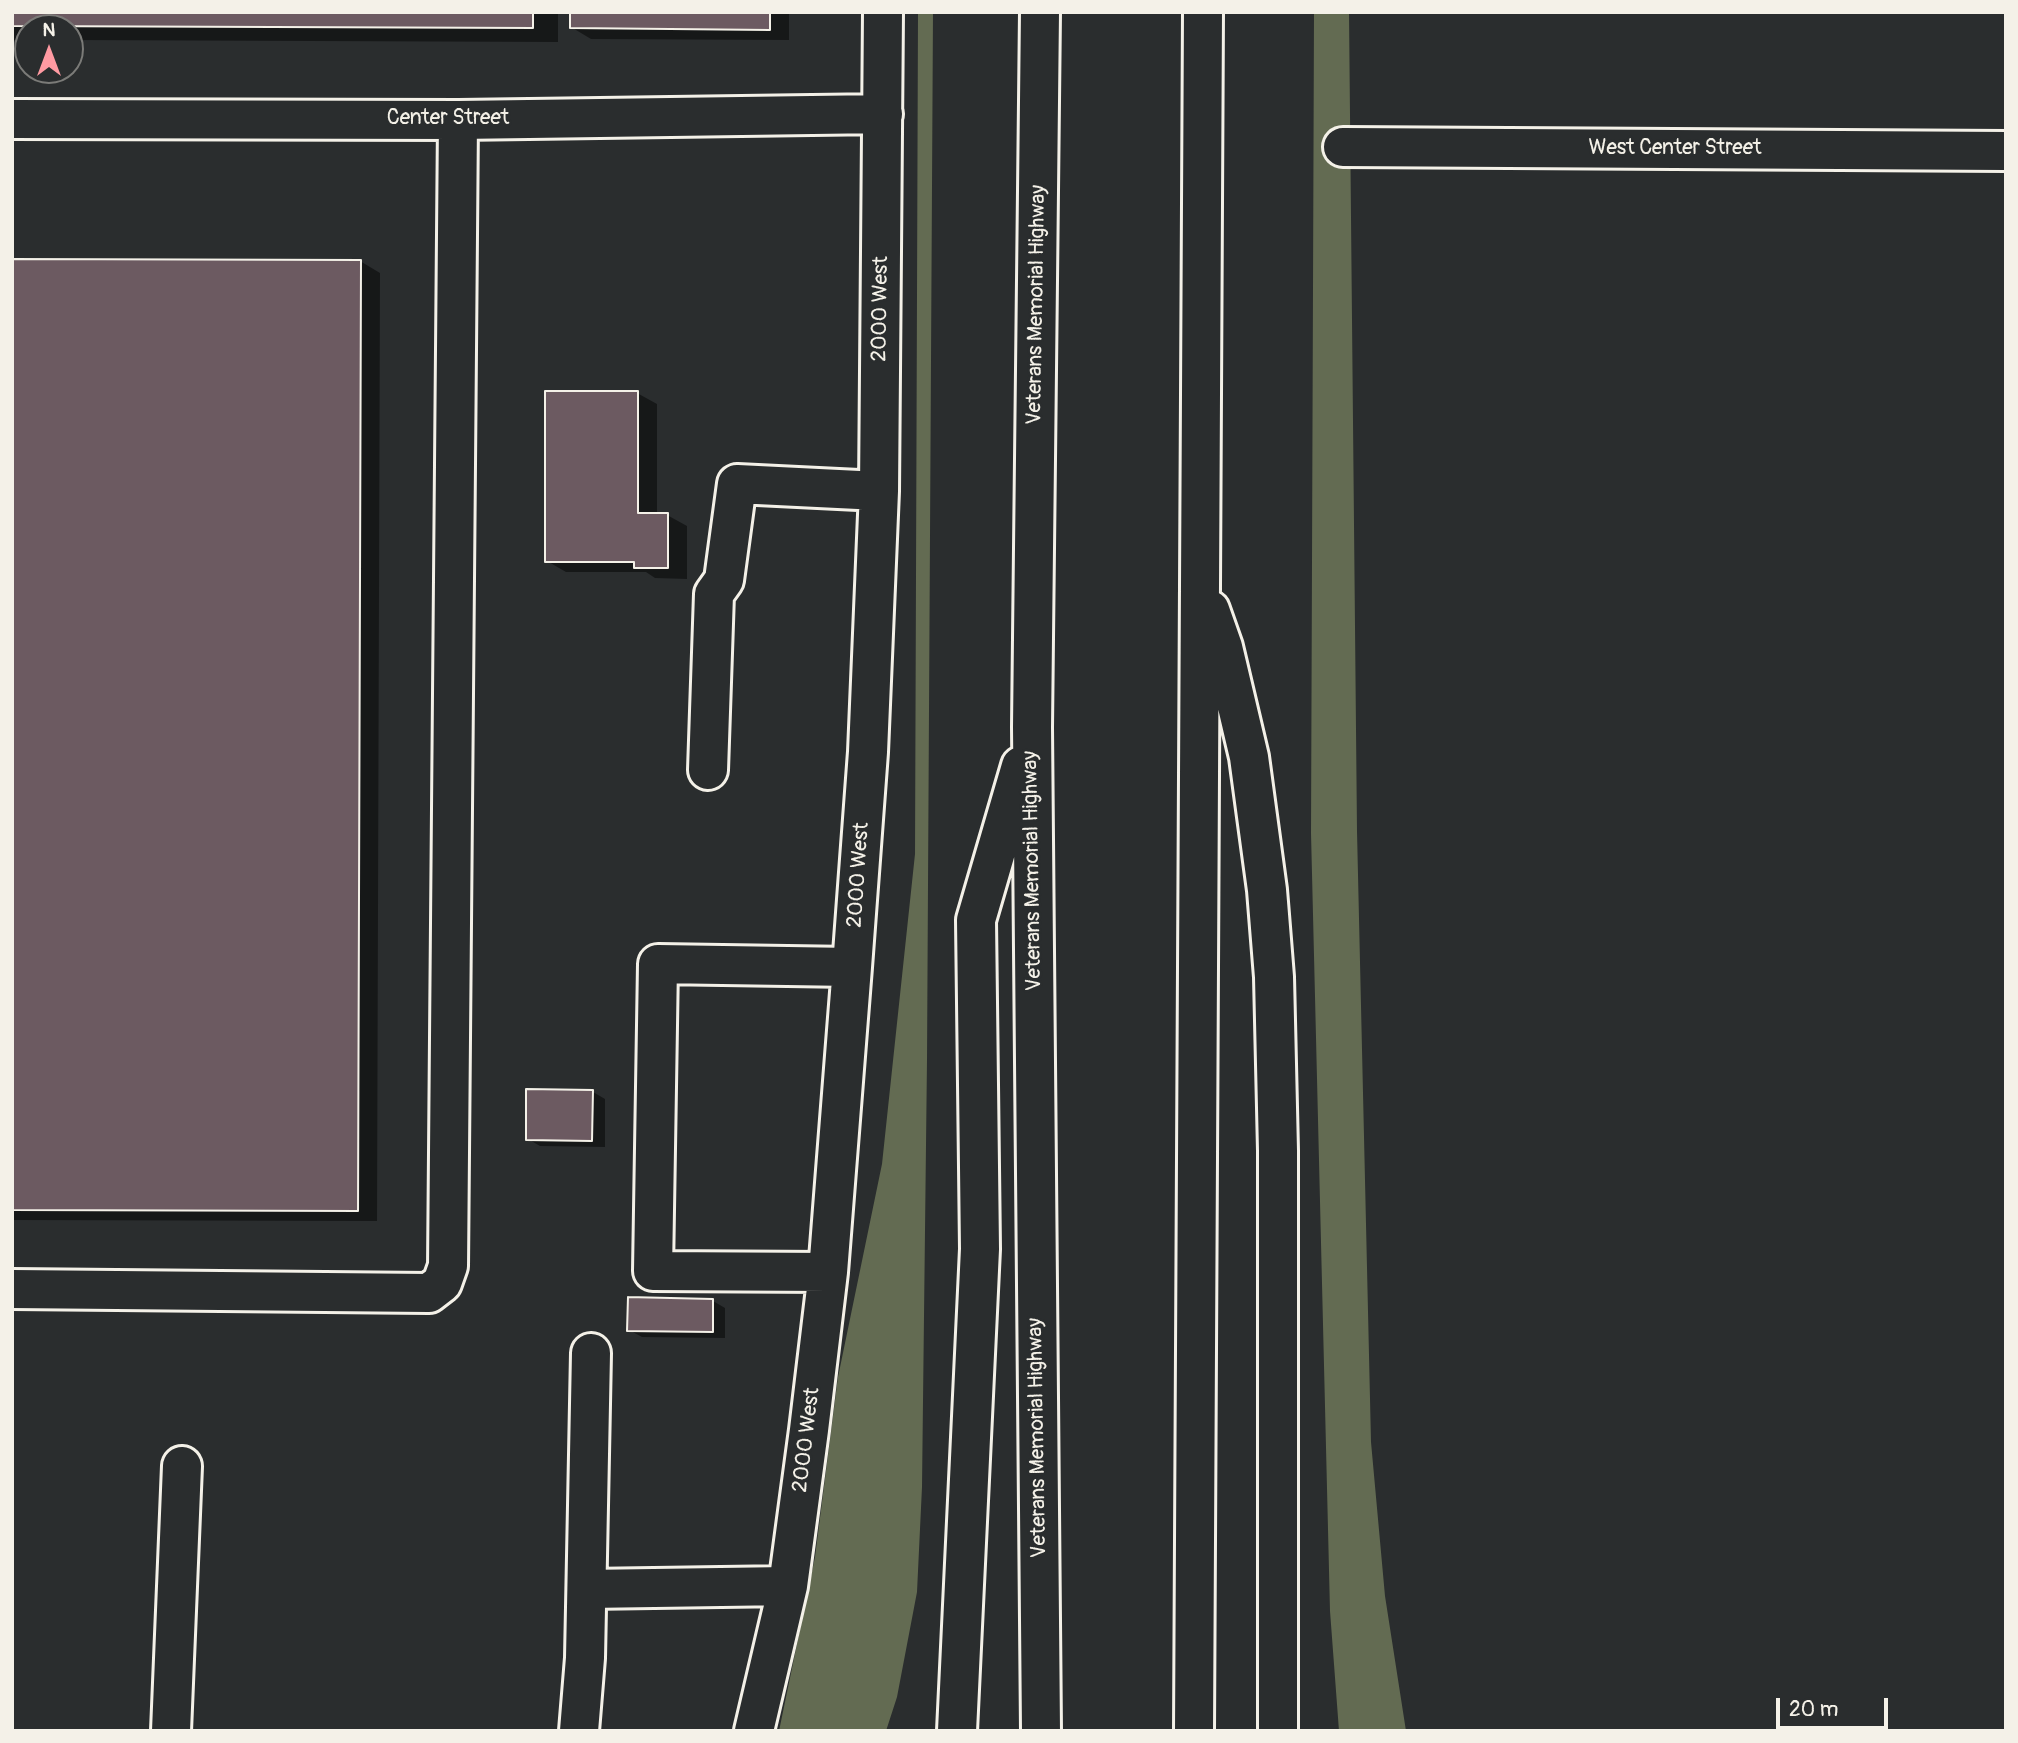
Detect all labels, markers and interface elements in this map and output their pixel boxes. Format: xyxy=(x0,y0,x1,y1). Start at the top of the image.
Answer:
north arrow xyxy=(14,14,84,84)
text: N xyxy=(43,18,55,42)
street label: Center Street xyxy=(387,106,509,132)
street label: West Center Street xyxy=(1588,136,1762,162)
street label: Veterans Memorial Highway xyxy=(1022,185,1052,425)
street label: 2000 West xyxy=(867,256,895,362)
street label: Veterans Memorial Highway xyxy=(1018,751,1048,991)
street label: 2000 West xyxy=(843,822,875,928)
street label: Veterans Memorial Highway xyxy=(1023,1318,1053,1558)
street label: 2000 West xyxy=(788,1386,826,1494)
scale bar xyxy=(1780,1684,1892,1728)
text: 20 m xyxy=(1789,1696,1838,1723)

